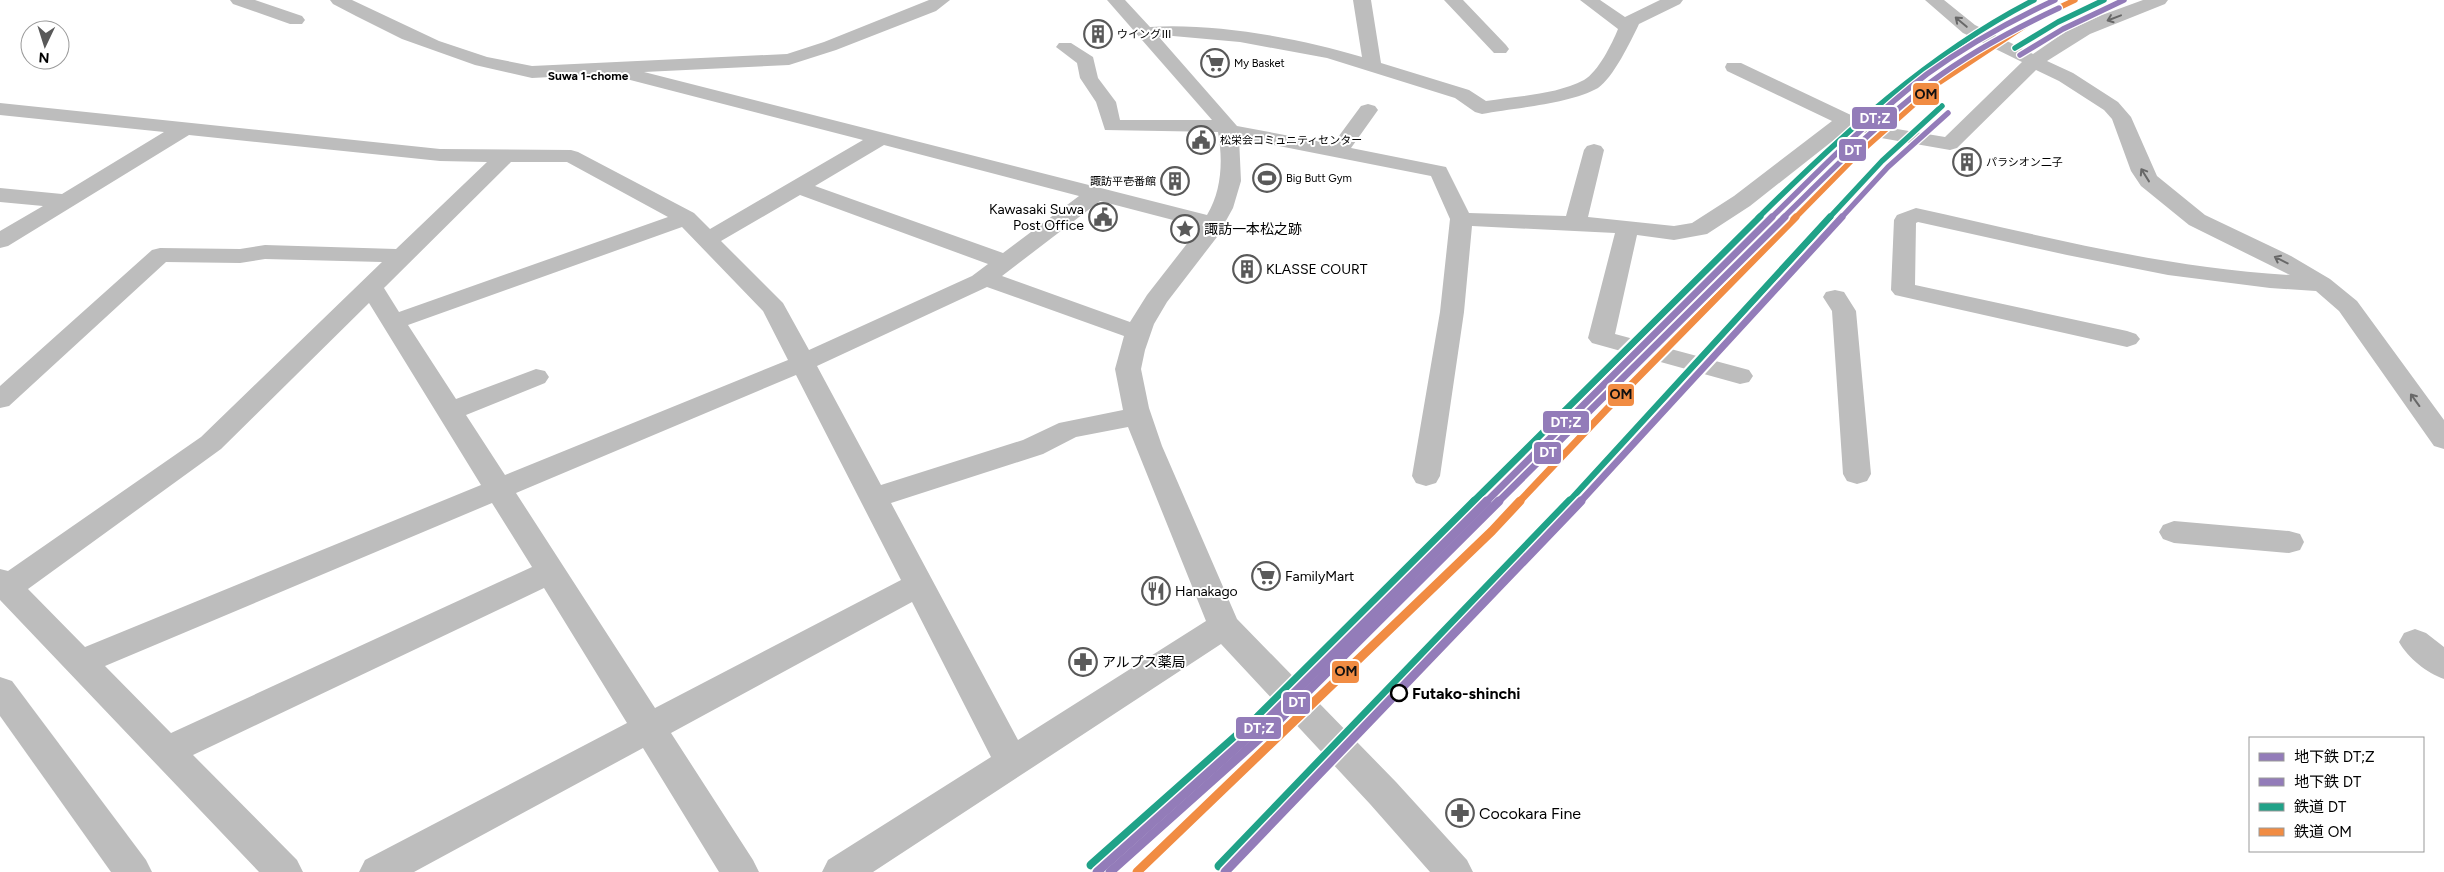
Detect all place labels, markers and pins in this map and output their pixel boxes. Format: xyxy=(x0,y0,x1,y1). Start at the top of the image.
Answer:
building icon: ウイングⅢ xyxy=(1083,19,1113,49)
place label: ウイングⅢ xyxy=(1117,28,1172,41)
supermarket icon: My Basket xyxy=(1200,48,1230,78)
place label: My Basket xyxy=(1234,57,1285,70)
public building icon: 松栄会コミュニティセンター xyxy=(1186,125,1216,155)
place label: 松栄会コミュニティセンター xyxy=(1220,134,1362,147)
building icon: パラシオン二子 xyxy=(1952,147,1982,177)
place label: パラシオン二子 xyxy=(1986,156,2063,169)
sports icon: Big Butt Gym xyxy=(1252,163,1282,193)
building icon: 諏訪平壱番館 xyxy=(1160,166,1190,196)
place label: Big Butt Gym xyxy=(1286,172,1352,185)
place label: 諏訪平壱番館 xyxy=(1090,175,1156,188)
place label: Kawasaki Suwa Post Office xyxy=(989,201,1084,234)
public building icon: Kawasaki Suwa Post Office xyxy=(1088,202,1118,232)
place icon: 諏訪一本松之跡 xyxy=(1170,214,1200,244)
place label: 諏訪一本松之跡 xyxy=(1204,221,1302,238)
building icon: KLASSE COURT xyxy=(1232,254,1262,284)
place label: KLASSE COURT xyxy=(1266,261,1368,278)
supermarket icon: FamilyMart xyxy=(1251,561,1281,591)
place label: FamilyMart xyxy=(1285,568,1354,585)
restaurant icon: Hanakago xyxy=(1141,576,1171,606)
place label: Hanakago xyxy=(1175,583,1238,600)
pharmacy icon: アルプス薬局 xyxy=(1068,647,1098,677)
place label: アルプス薬局 xyxy=(1102,654,1186,671)
marker: Futako-shinchi xyxy=(1390,684,1408,702)
place label: Futako-shinchi xyxy=(1412,684,1521,703)
pharmacy icon: Cocokara Fine xyxy=(1445,798,1475,828)
place label: Cocokara Fine xyxy=(1479,804,1581,823)

